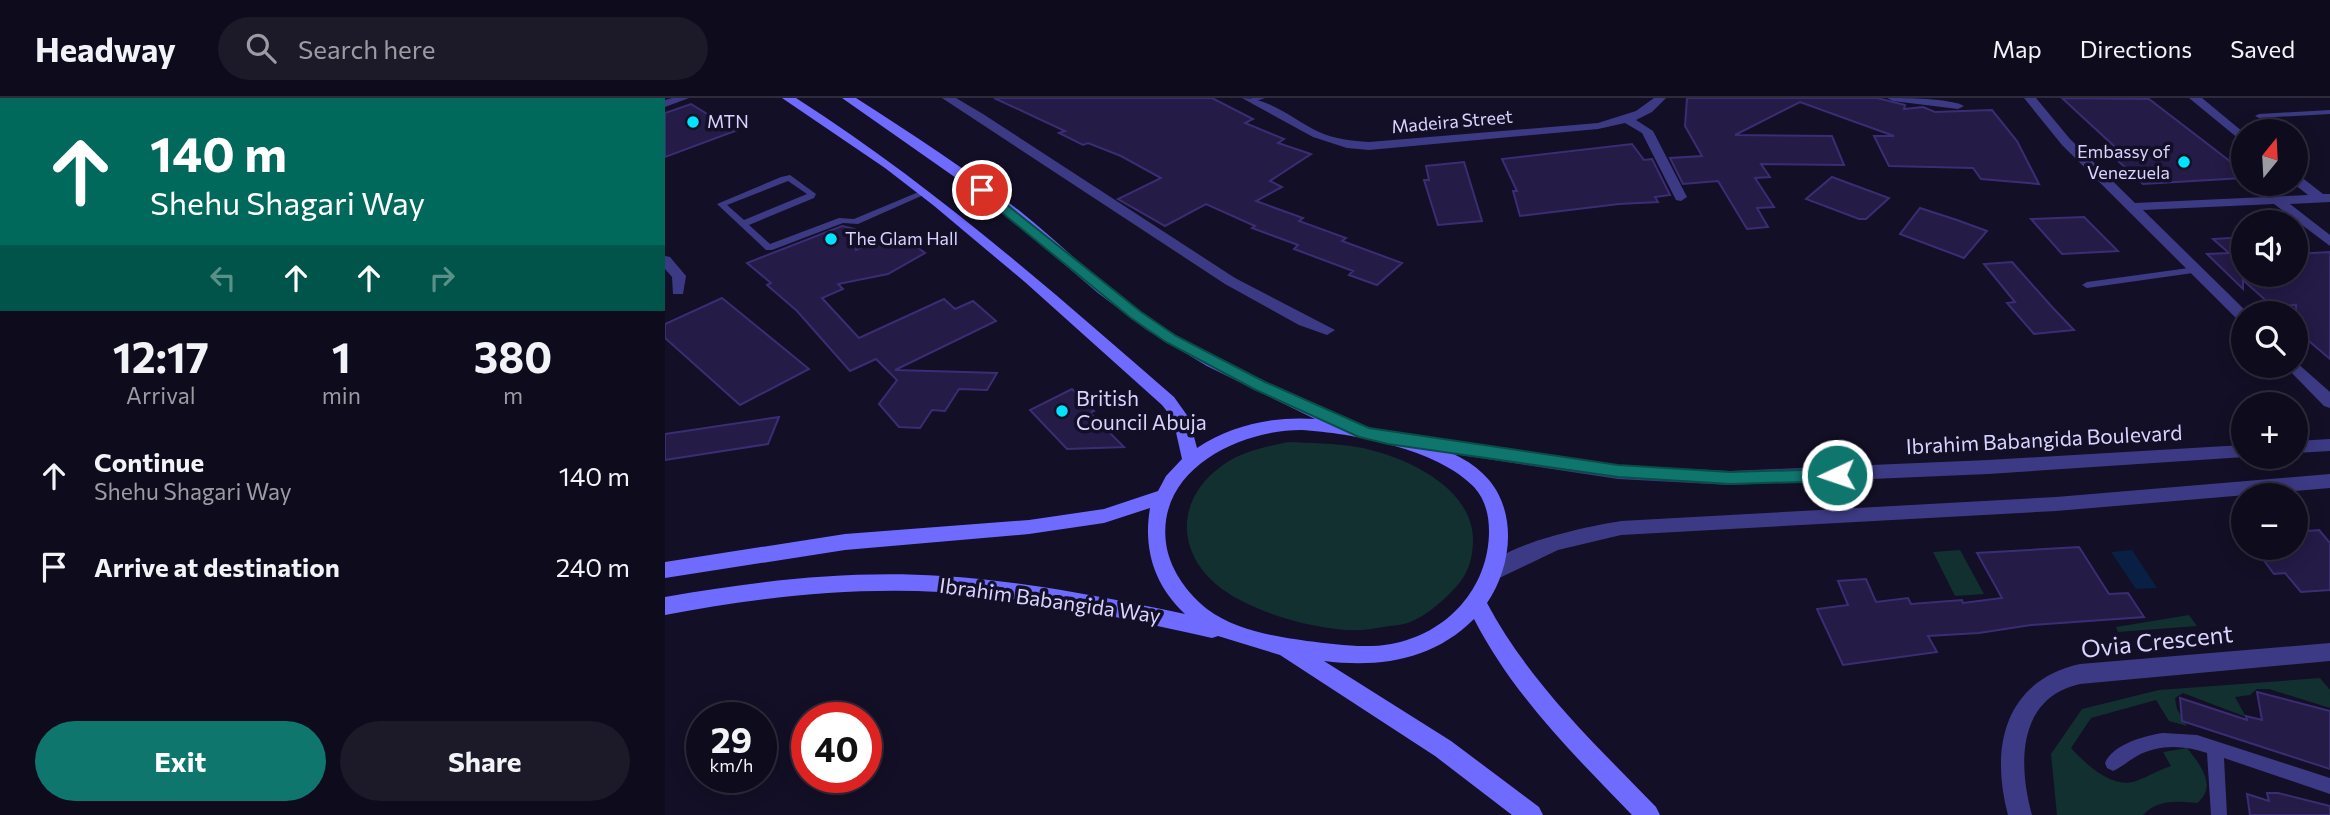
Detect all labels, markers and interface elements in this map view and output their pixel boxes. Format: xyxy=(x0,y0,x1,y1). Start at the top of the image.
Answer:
search box xyxy=(218,17,708,80)
text: Headway xyxy=(35,28,176,69)
icon: search xyxy=(242,29,280,67)
text: Search here xyxy=(298,33,436,64)
text: Map xyxy=(1992,34,2042,63)
text: Directions xyxy=(2080,34,2192,63)
text: Saved xyxy=(2230,34,2295,63)
street label: Madeira Street xyxy=(1390,105,1514,137)
place label: MTN xyxy=(707,110,749,132)
marker: MTN xyxy=(685,114,701,130)
north arrow xyxy=(2231,119,2308,196)
map controls xyxy=(2231,119,2308,560)
text: 140 m xyxy=(150,122,287,182)
icon: ahead xyxy=(35,126,126,217)
place label: Embassy of Venezuela xyxy=(2077,140,2171,183)
marker: Embassy of Venezuela xyxy=(2176,154,2192,170)
pin xyxy=(952,160,1012,220)
icon: arrive xyxy=(963,171,1001,209)
text: Shehu Shagari Way xyxy=(150,182,425,222)
button: sound xyxy=(2231,210,2308,287)
place label: The Glam Hall xyxy=(845,227,958,249)
marker: The Glam Hall xyxy=(823,231,839,247)
icon: left xyxy=(204,259,242,297)
icon: ahead xyxy=(277,259,315,297)
icon: ahead xyxy=(350,259,388,297)
icon: right xyxy=(423,259,461,297)
button: search xyxy=(2231,301,2308,378)
text: 12:17 xyxy=(113,330,209,382)
text: 1 xyxy=(332,330,351,382)
text: 380 xyxy=(474,330,552,382)
text: Arrival xyxy=(126,381,196,409)
text: min xyxy=(322,381,361,409)
text: m xyxy=(503,381,523,409)
place label: British Council Abuja xyxy=(1076,385,1207,434)
button: + xyxy=(2231,392,2308,469)
marker: British Council Abuja xyxy=(1054,403,1070,419)
street label: Ibrahim Babangida Boulevard xyxy=(1905,419,2183,458)
position arrow xyxy=(1800,438,1874,512)
text: Continue xyxy=(94,446,204,477)
icon: ahead xyxy=(35,457,73,495)
text: 140 m xyxy=(559,460,630,491)
text: Shehu Shagari Way xyxy=(94,477,292,505)
button: − xyxy=(2231,483,2308,560)
icon: arrive xyxy=(35,548,73,586)
text: Arrive at destination xyxy=(94,551,340,582)
text: 240 m xyxy=(556,551,630,582)
street label: Ibrahim Babangida Way xyxy=(938,572,1163,627)
street label: Ovia Crescent xyxy=(2079,618,2234,663)
speed limit sign: 40 xyxy=(791,702,882,793)
text: 29 xyxy=(711,717,752,760)
button: Exit xyxy=(35,721,326,801)
button: Share xyxy=(340,721,630,801)
text: km/h xyxy=(710,754,753,776)

